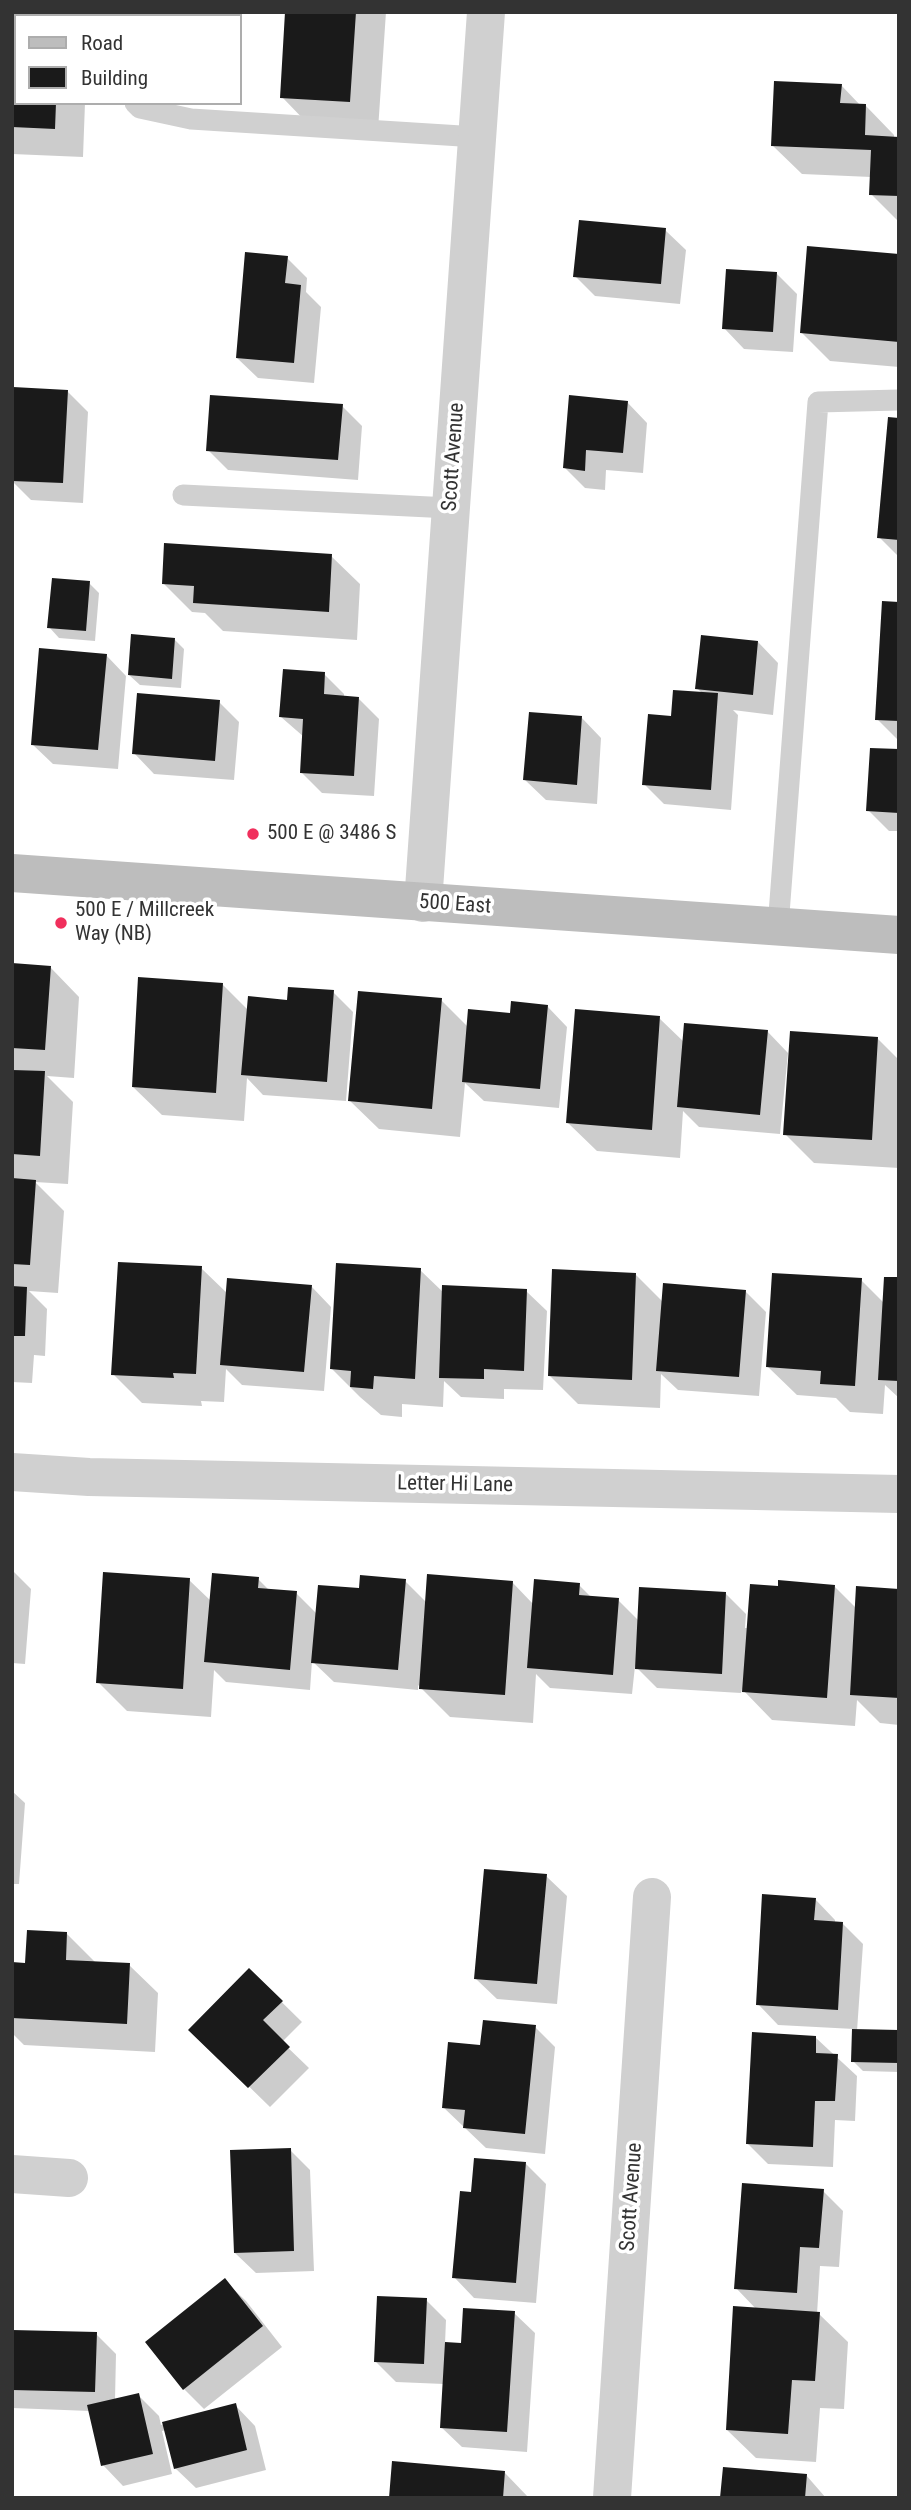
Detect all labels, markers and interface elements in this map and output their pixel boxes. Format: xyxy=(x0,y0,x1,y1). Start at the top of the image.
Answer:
legend xyxy=(14,14,242,105)
text: Road xyxy=(81,31,123,55)
text: Building xyxy=(81,66,148,90)
street label: Scott Avenue xyxy=(438,402,470,512)
place label: 500 E @ 3486 S xyxy=(267,821,396,847)
marker: 500 E @ 3486 S xyxy=(245,826,261,842)
street label: 500 East xyxy=(418,890,492,920)
place label: 500 E / Millcreek Way (NB) xyxy=(75,898,214,948)
marker: 500 E / Millcreek Way (NB) xyxy=(53,915,69,931)
street label: Letter Hi Lane xyxy=(397,1471,513,1499)
street label: Scott Avenue xyxy=(616,2142,648,2252)

